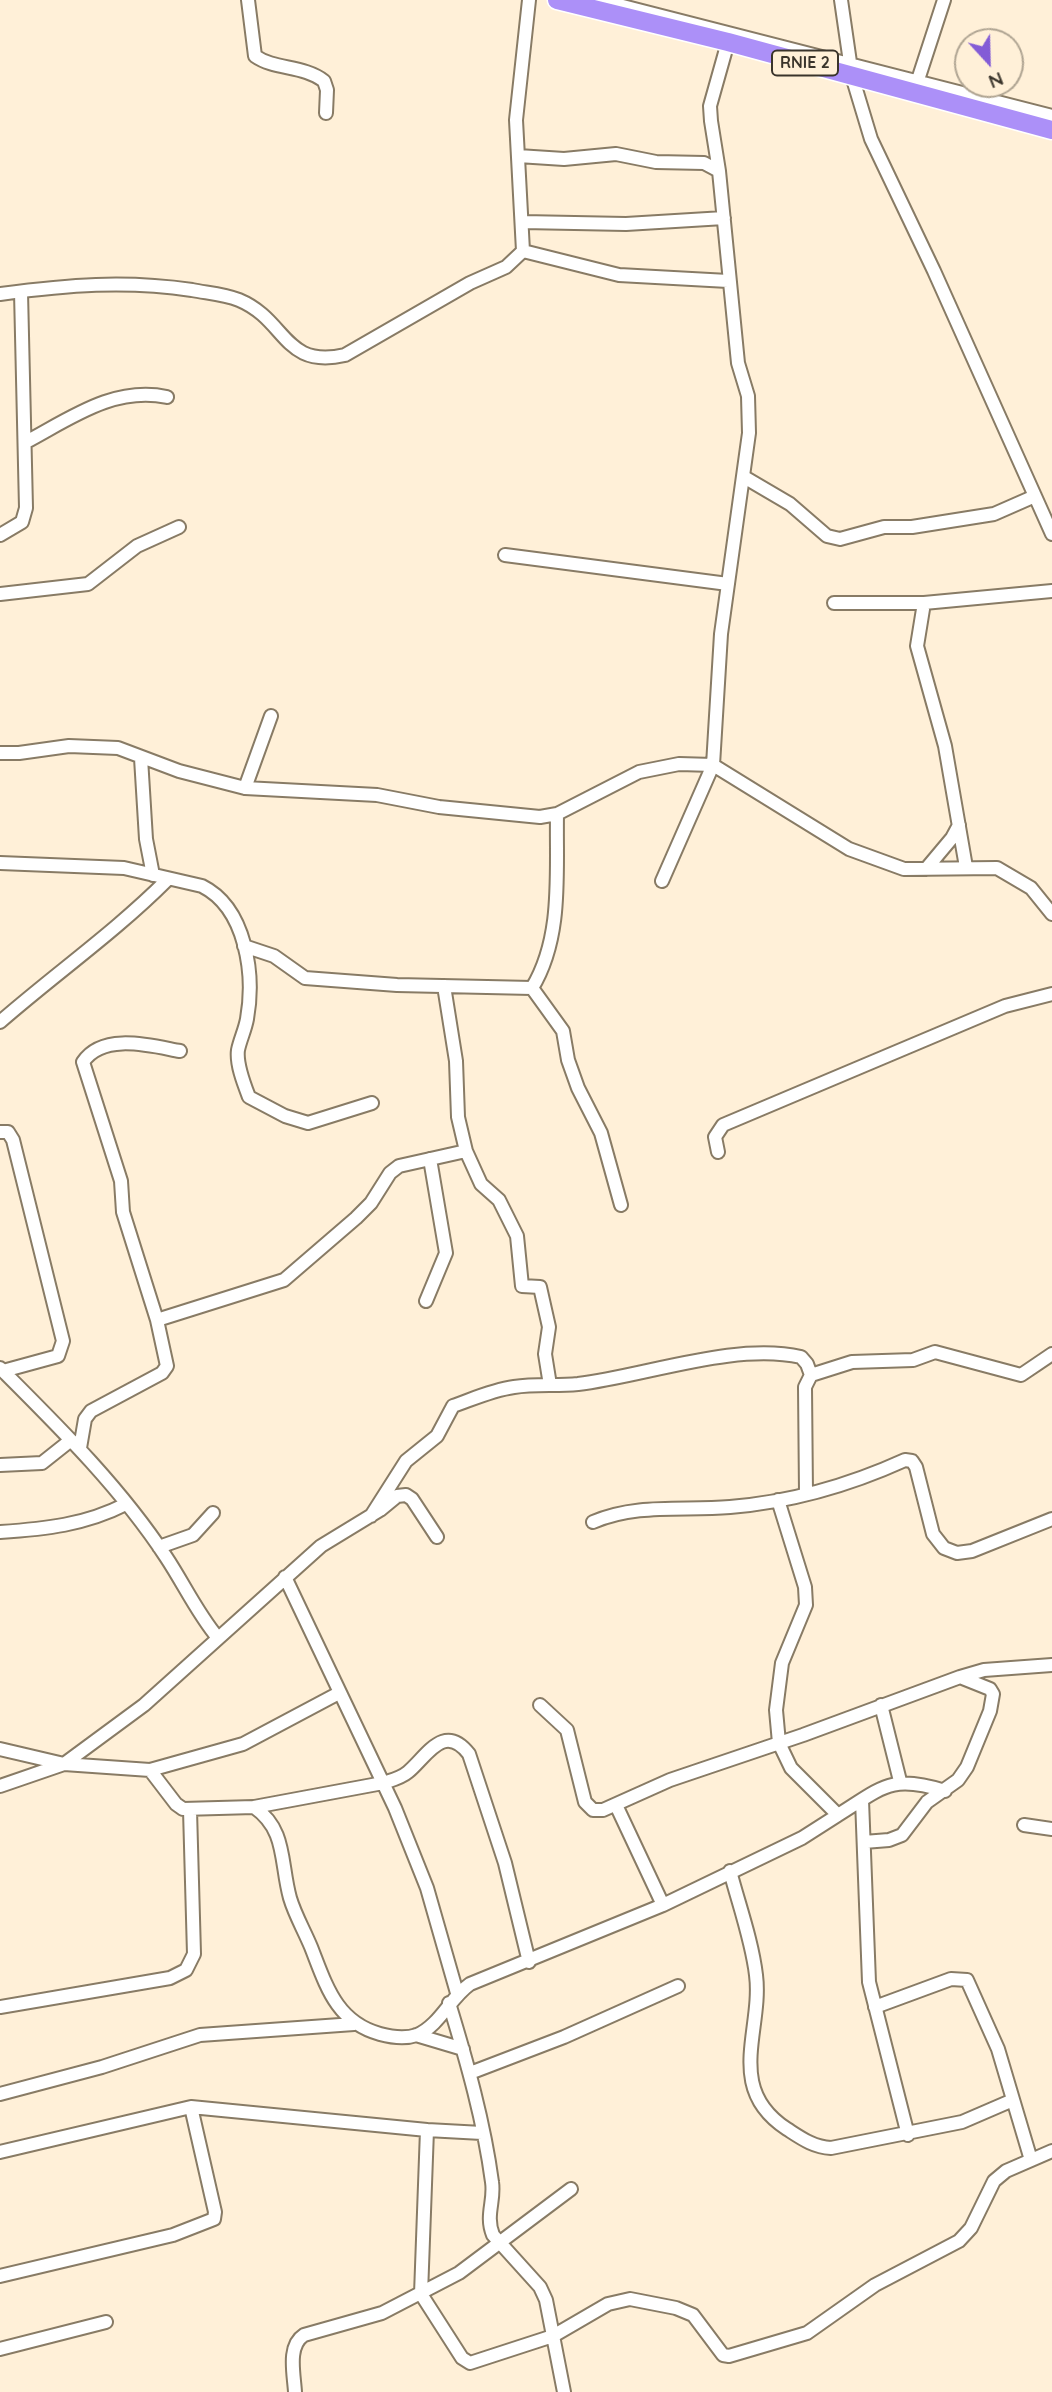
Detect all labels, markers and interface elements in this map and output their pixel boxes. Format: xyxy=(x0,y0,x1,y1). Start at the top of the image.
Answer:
north arrow xyxy=(954,28,1024,98)
road number: RNIE 2 xyxy=(772,50,838,76)
text: N xyxy=(985,67,1007,94)

